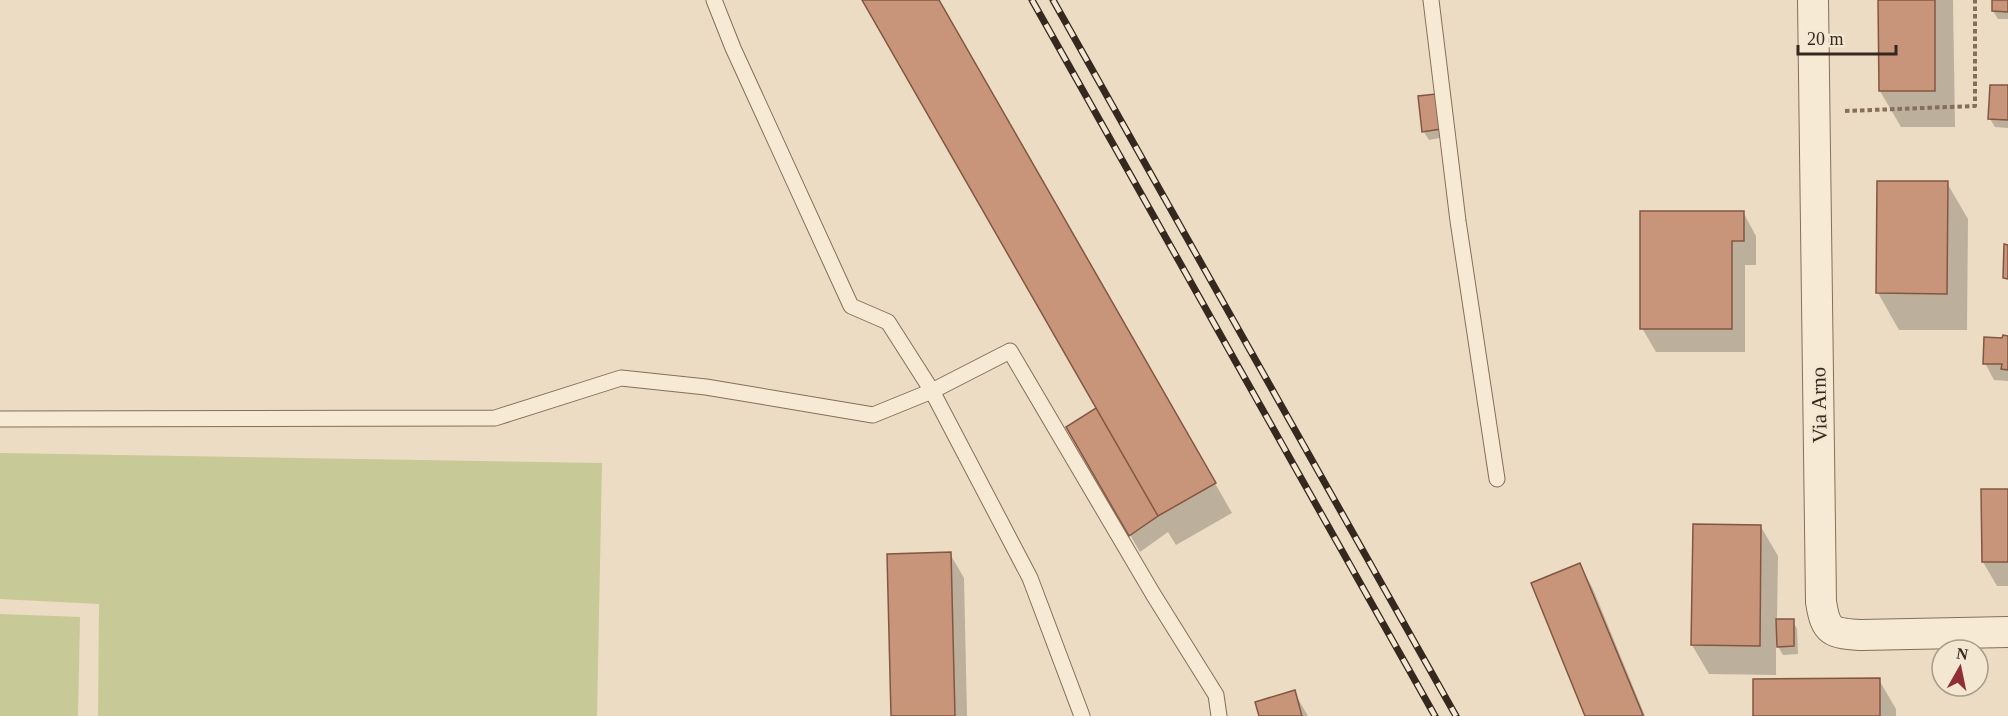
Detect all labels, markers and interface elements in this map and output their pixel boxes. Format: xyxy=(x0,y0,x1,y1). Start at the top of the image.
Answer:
scale bar xyxy=(1798,18,1896,56)
text: 20 m xyxy=(1807,29,1844,49)
street label: Via Arno xyxy=(1806,367,1832,443)
north arrow xyxy=(1930,638,1990,698)
text: N xyxy=(1955,644,1970,663)

